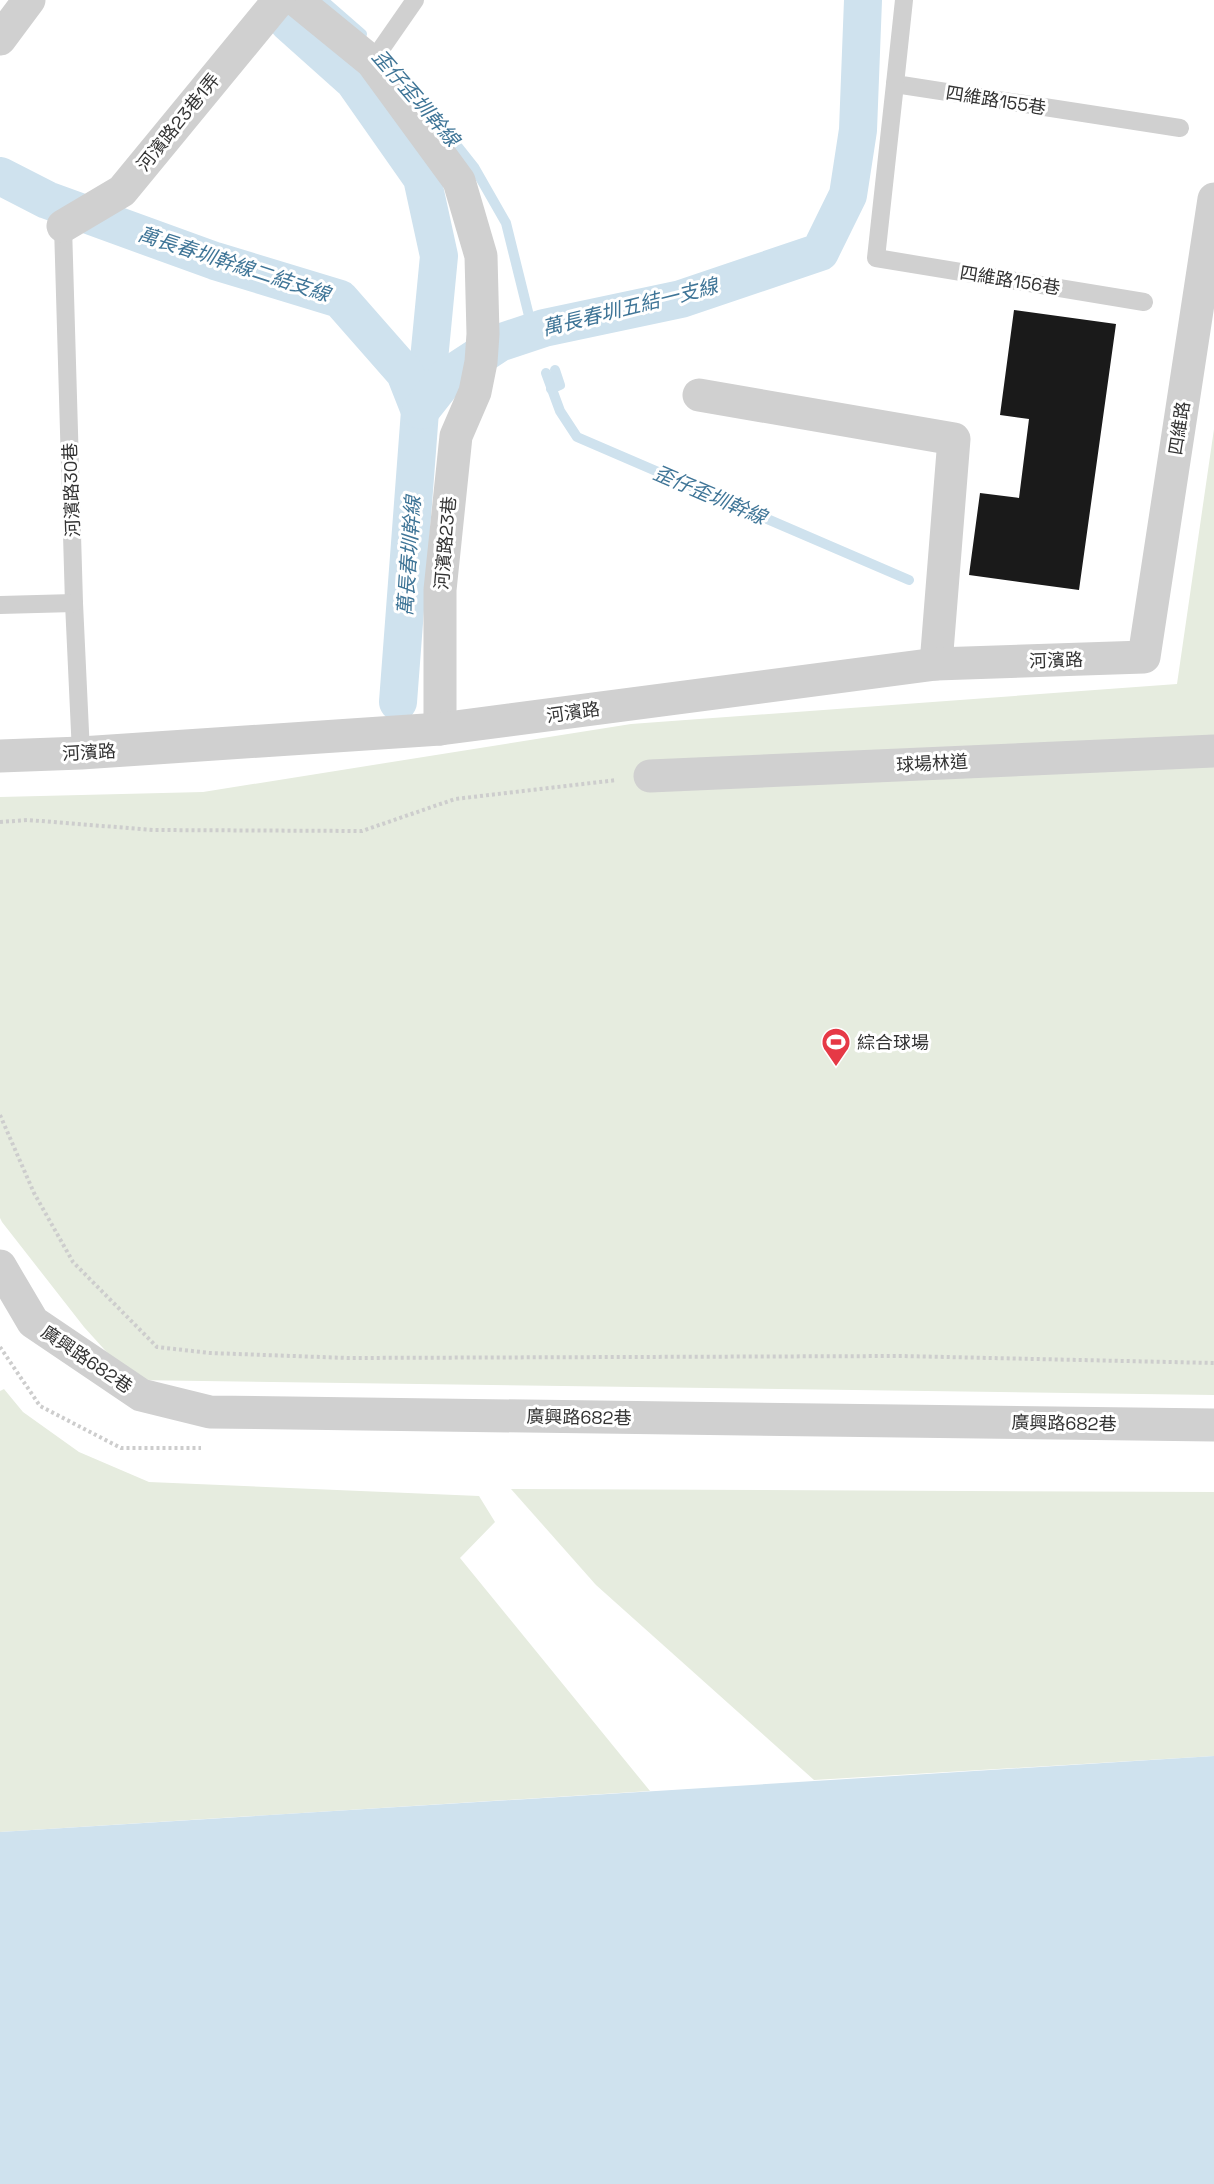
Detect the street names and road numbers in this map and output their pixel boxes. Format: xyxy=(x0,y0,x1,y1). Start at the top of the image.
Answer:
street label: 河濱路23巷1弄 xyxy=(132,68,224,176)
street label: 四維路155巷 xyxy=(944,81,1048,119)
street label: 四維路156巷 xyxy=(958,261,1062,299)
street label: 四維路 xyxy=(1163,400,1195,456)
street label: 河濱路30巷 xyxy=(58,442,84,538)
street label: 河濱路23巷 xyxy=(429,495,461,591)
street label: 河濱路 xyxy=(1029,648,1083,672)
street label: 河濱路 xyxy=(545,697,601,727)
street label: 河濱路 xyxy=(61,739,117,765)
street label: 球場林道 xyxy=(895,750,969,776)
street label: 廣興路682巷 xyxy=(37,1320,137,1398)
street label: 廣興路682巷 xyxy=(526,1405,632,1429)
street label: 廣興路682巷 xyxy=(1011,1411,1117,1435)

